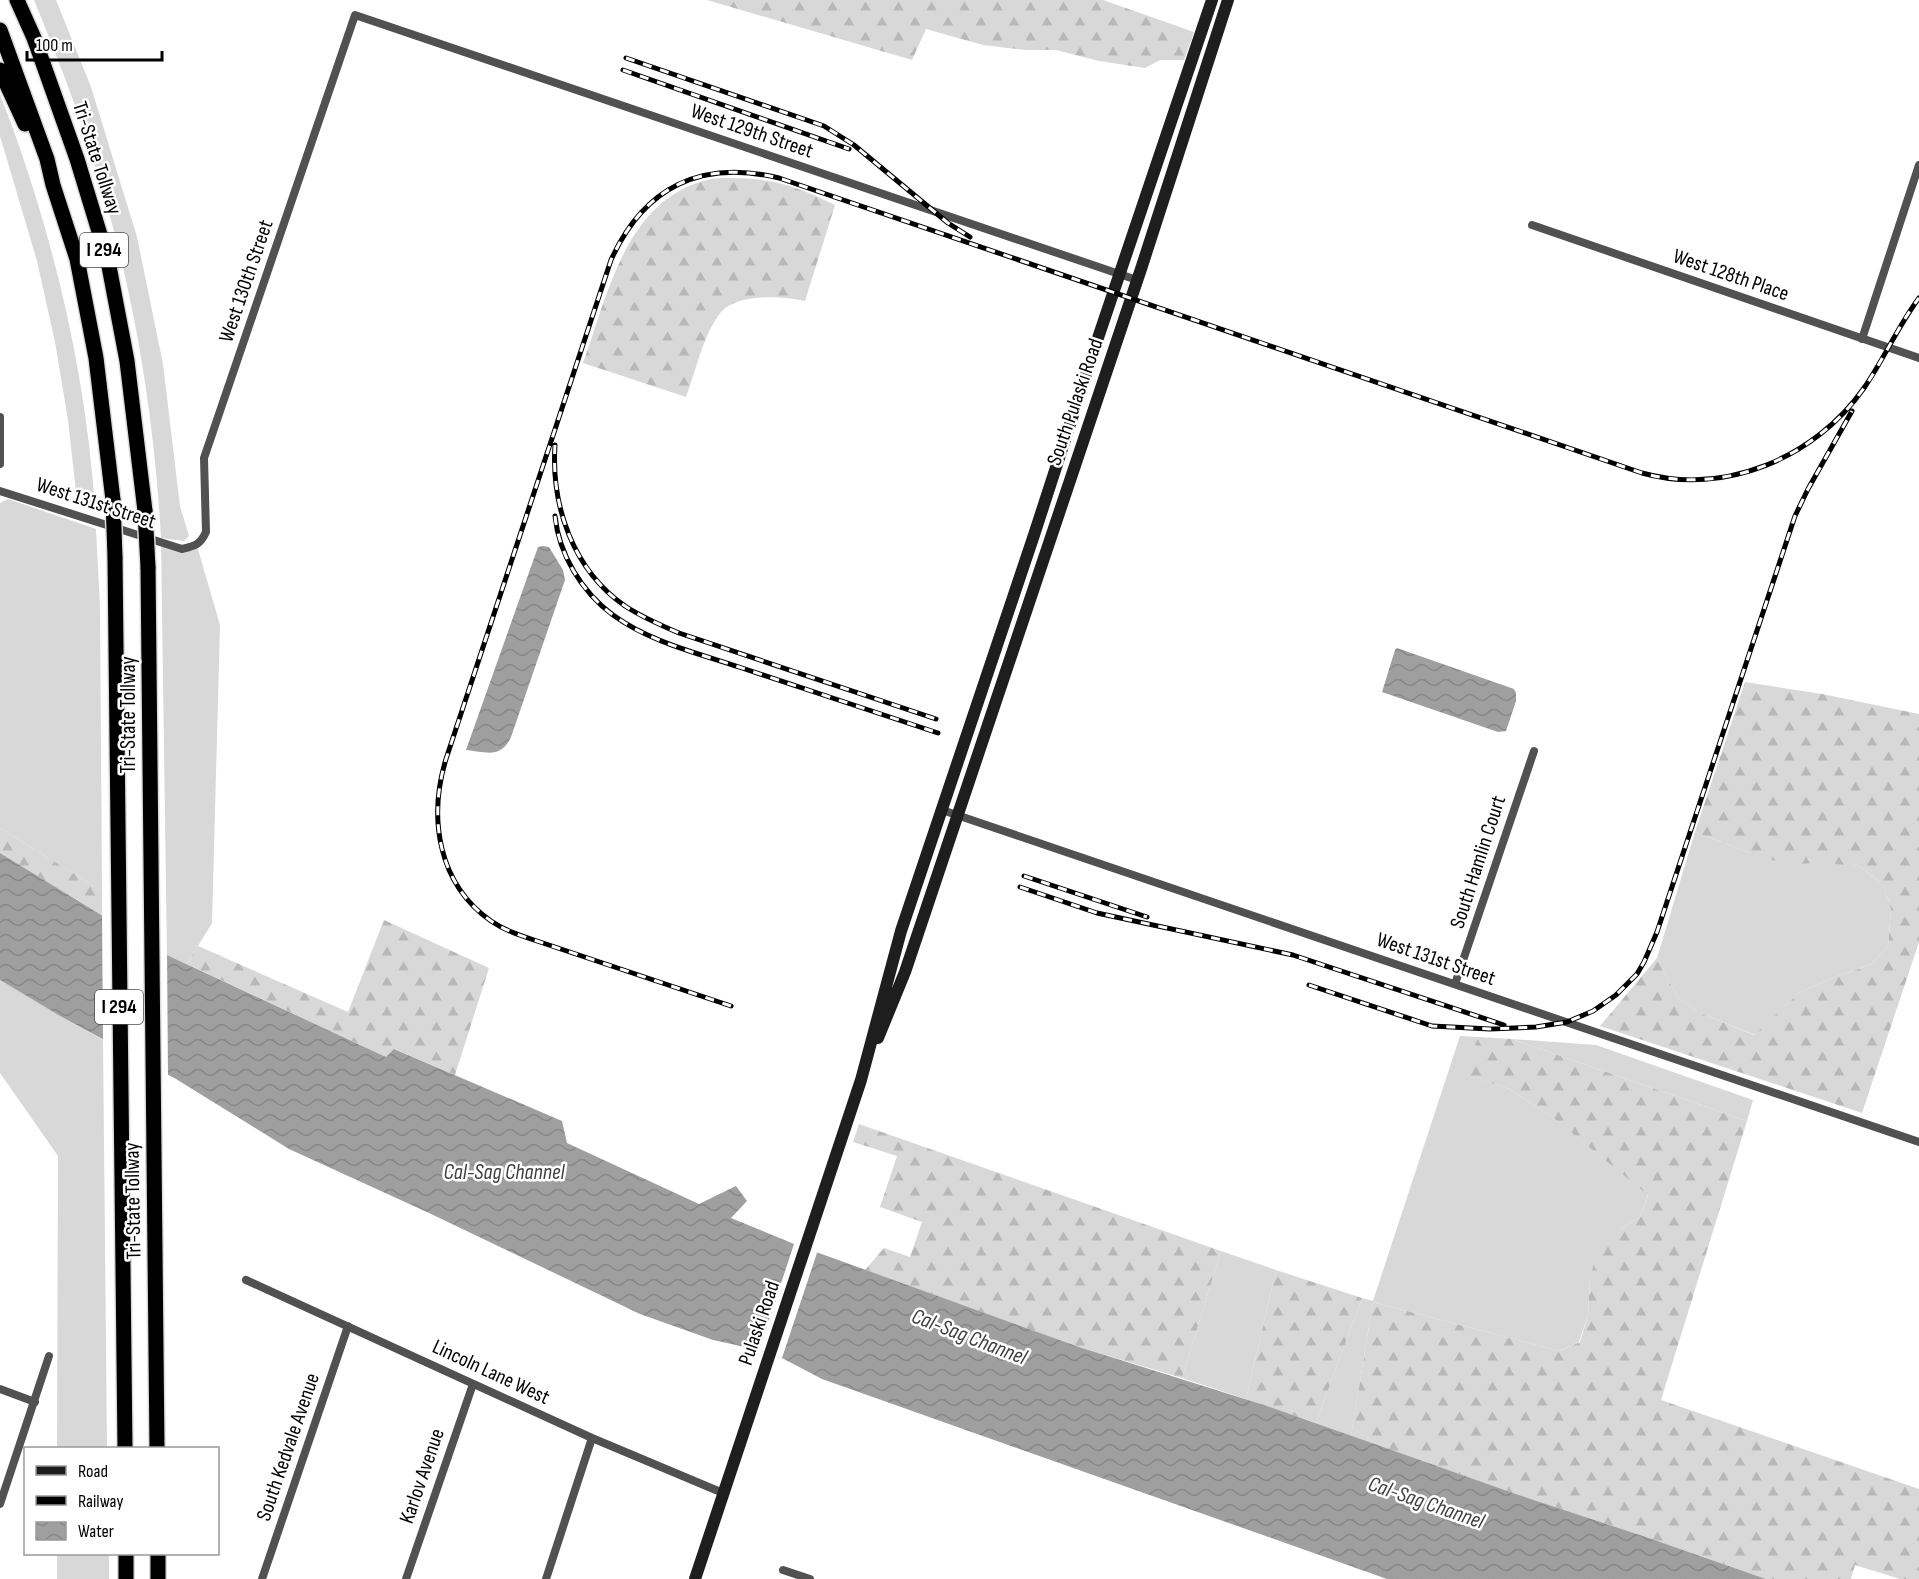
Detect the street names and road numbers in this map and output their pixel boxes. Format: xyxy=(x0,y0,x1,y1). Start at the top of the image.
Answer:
street label: Tri-State Tollway xyxy=(67,98,127,218)
street label: West 129th Street xyxy=(688,98,816,164)
street label: West 130th Street xyxy=(213,217,279,345)
road number: I 294 xyxy=(80,233,128,267)
street label: West 128th Place xyxy=(1670,244,1792,306)
street label: South Pulaski Road xyxy=(1042,335,1108,469)
street label: West 131st Street xyxy=(33,472,159,534)
street label: Tri-State Tollway xyxy=(116,656,141,774)
street label: South Hamlin Court xyxy=(1445,792,1511,932)
street label: West 131st Street xyxy=(1373,927,1499,991)
road number: I 294 xyxy=(95,990,143,1024)
street label: Tri-State Tollway xyxy=(119,1142,147,1260)
street label: Pulaski Road xyxy=(733,1278,785,1368)
street label: Lincoln Lane West xyxy=(428,1334,554,1410)
street label: South Kedvale Avenue xyxy=(251,1370,325,1524)
street label: Karlov Avenue xyxy=(394,1425,450,1527)

